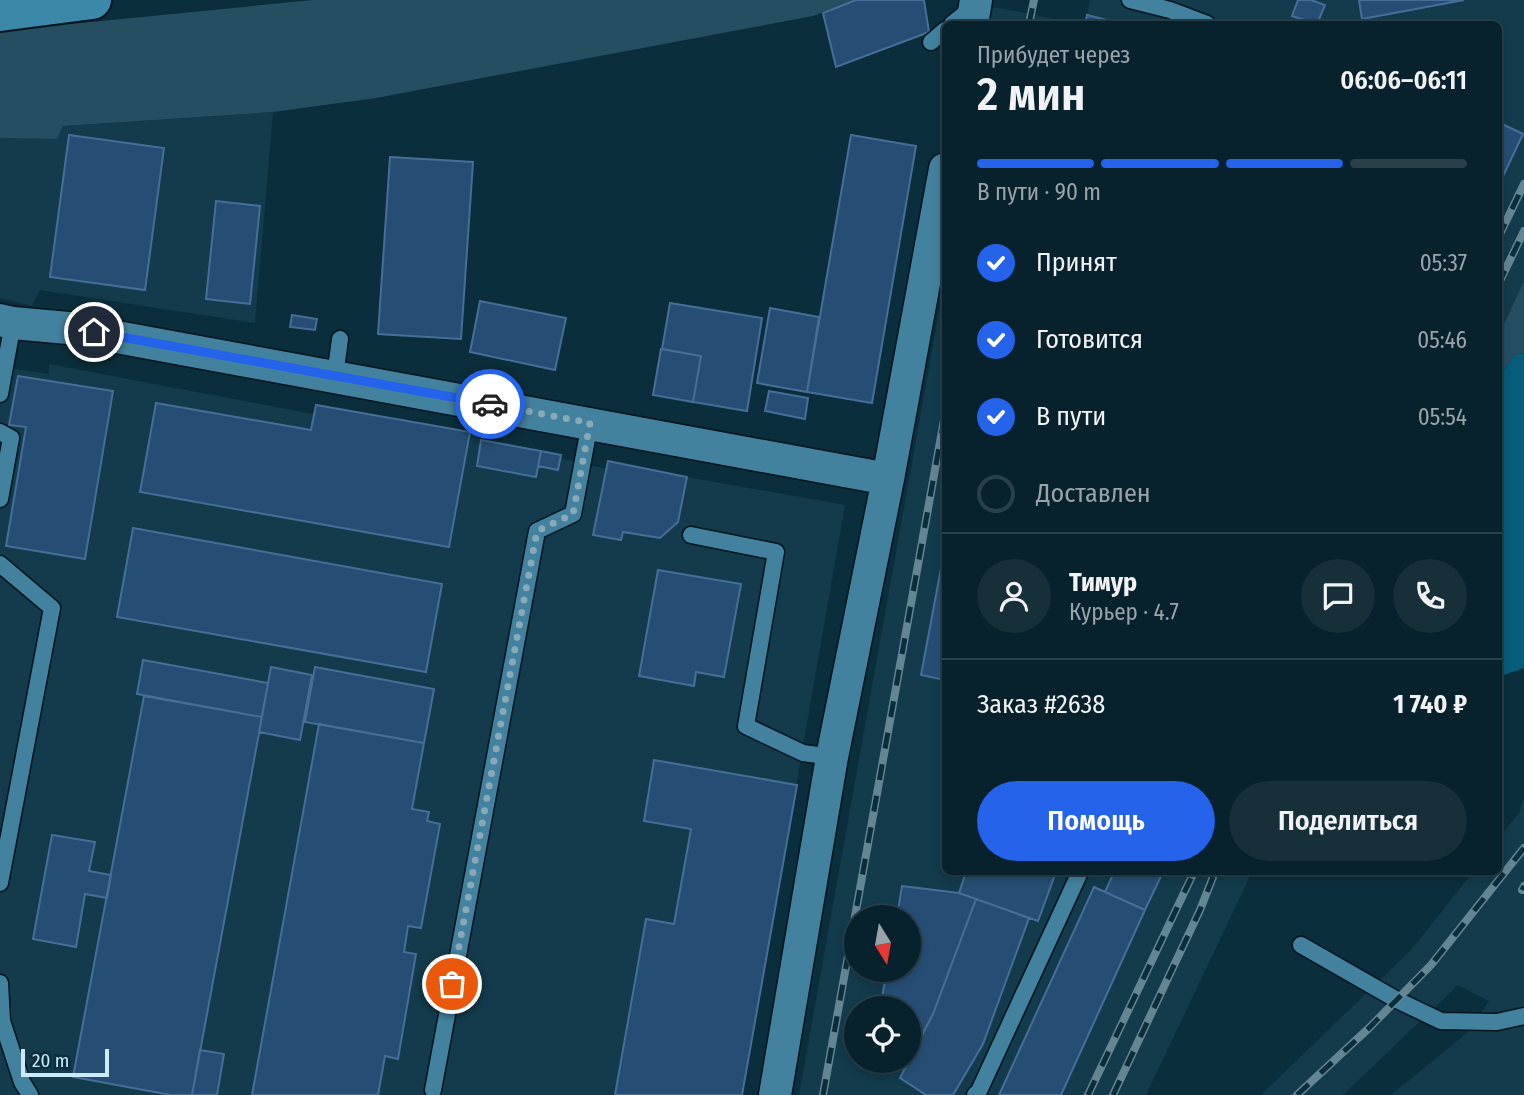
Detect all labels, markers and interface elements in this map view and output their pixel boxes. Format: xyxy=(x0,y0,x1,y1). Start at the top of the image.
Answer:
text: Прибудет через xyxy=(977,41,1130,69)
text: 06:06–06:11 xyxy=(1340,65,1467,96)
text: 2 мин xyxy=(977,67,1085,122)
text: В пути · 90 m xyxy=(977,178,1101,206)
icon: check xyxy=(977,244,1015,282)
text: Принят xyxy=(1036,247,1117,278)
text: 05:37 xyxy=(1420,249,1467,277)
pin xyxy=(64,302,124,362)
icon: home xyxy=(75,313,113,351)
icon: check xyxy=(977,321,1015,359)
text: Готовится xyxy=(1036,324,1143,355)
text: 05:46 xyxy=(1417,326,1467,354)
courier xyxy=(455,369,525,439)
icon: car xyxy=(471,385,509,423)
icon: check xyxy=(977,398,1015,436)
text: В пути xyxy=(1036,401,1106,432)
text: 05:54 xyxy=(1418,403,1467,431)
text: Доставлен xyxy=(1036,478,1151,509)
button: person xyxy=(977,559,1051,633)
button: chat xyxy=(1301,559,1375,633)
button: phone xyxy=(1393,559,1467,633)
text: Тимур xyxy=(1069,567,1137,598)
text: Курьер · 4.7 xyxy=(1069,598,1179,626)
text: Заказ #2638 xyxy=(977,689,1105,720)
text: 1 740 ₽ xyxy=(1393,689,1467,720)
button: Помощь xyxy=(977,781,1215,861)
button: Поделиться xyxy=(1229,781,1467,861)
north arrow xyxy=(844,905,920,982)
map controls xyxy=(844,905,921,1073)
pin xyxy=(422,954,482,1014)
icon: bag xyxy=(433,965,471,1003)
button: locate xyxy=(844,996,921,1073)
scale bar xyxy=(21,1046,108,1078)
text: 20 m xyxy=(32,1049,69,1072)

